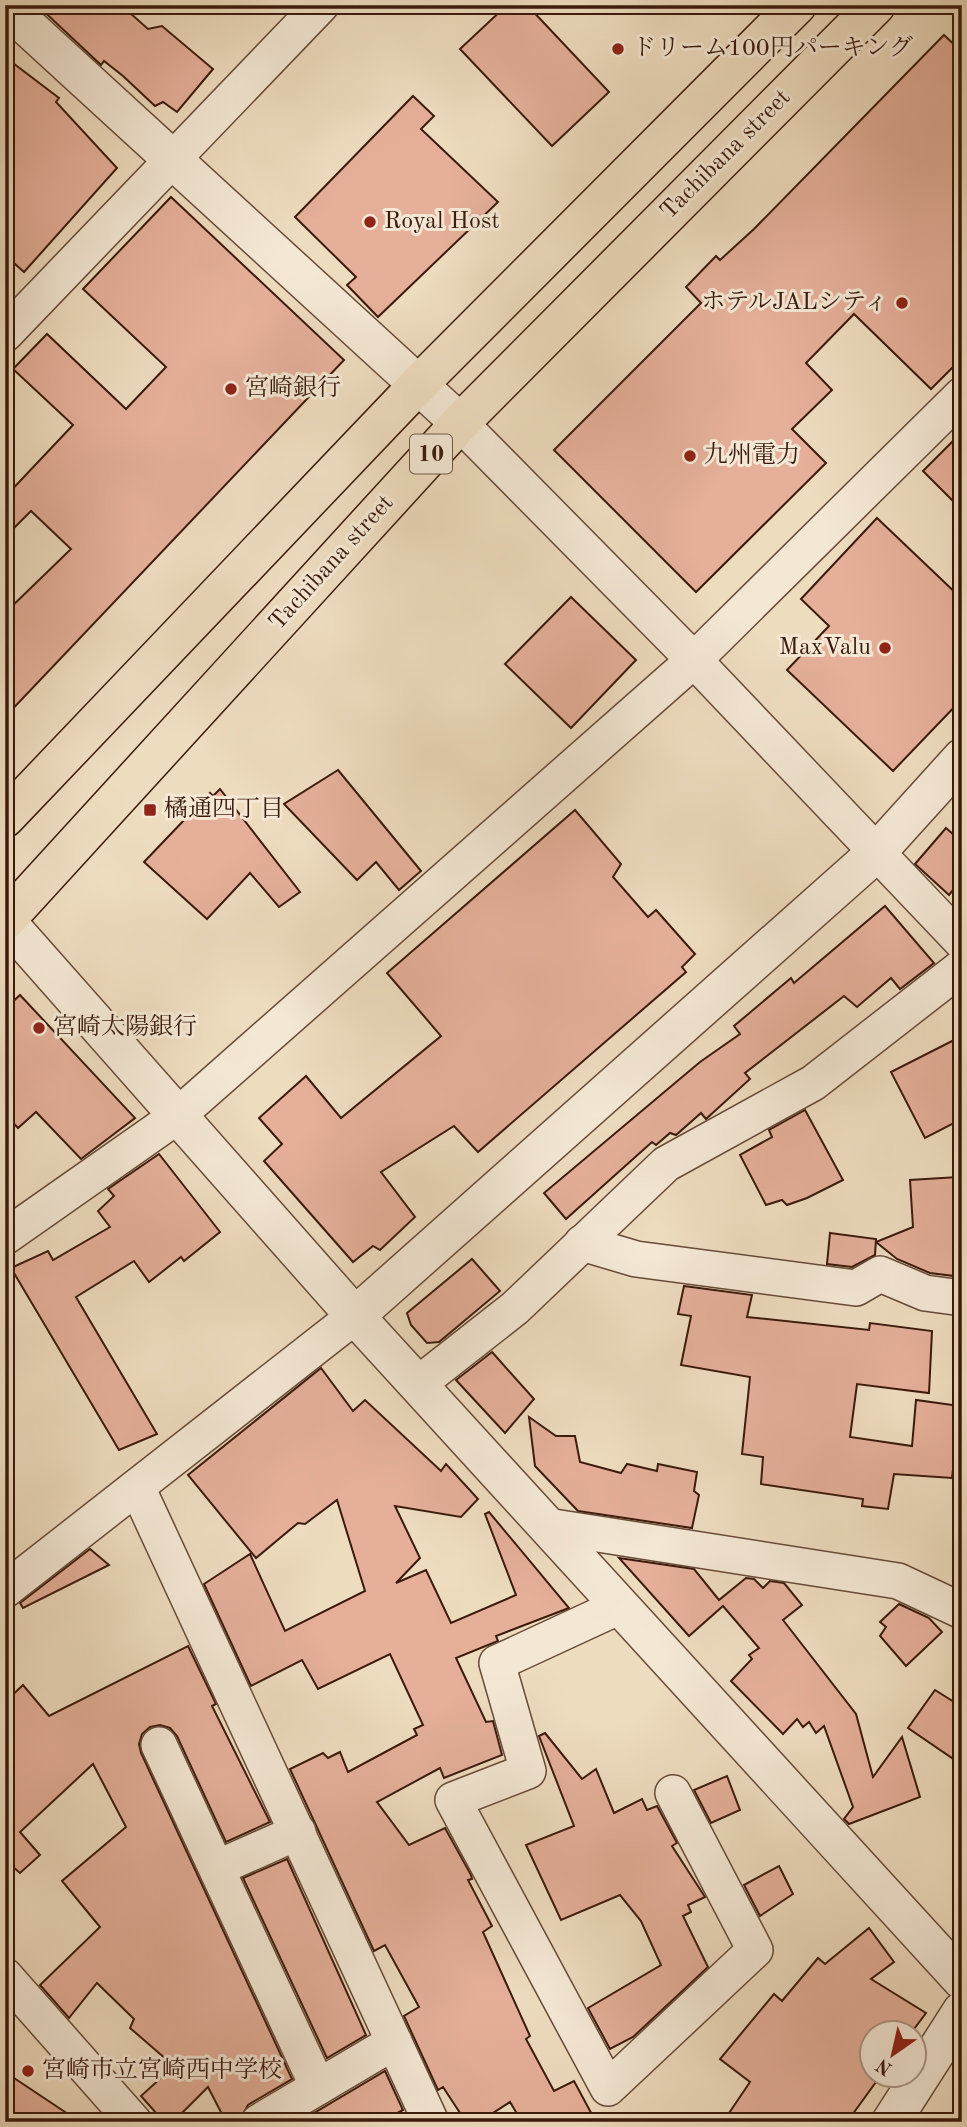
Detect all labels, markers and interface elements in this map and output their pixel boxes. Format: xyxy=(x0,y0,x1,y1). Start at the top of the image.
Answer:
place label: ドリーム100円パーキング xyxy=(632,35,913,61)
marker: ドリーム100円パーキング xyxy=(610,41,626,57)
street label: Tachibana street xyxy=(657,86,795,224)
place label: Royal Host xyxy=(384,210,500,234)
marker: Royal Host xyxy=(362,214,378,230)
place label: ホテルJALシティ xyxy=(701,291,888,315)
marker: ホテルJALシティ xyxy=(894,295,910,311)
place label: 宮崎銀行 xyxy=(245,374,341,401)
marker: 宮崎銀行 xyxy=(223,381,239,397)
road number: 10 xyxy=(410,435,452,474)
place label: 九州電力 xyxy=(704,441,800,468)
marker: 九州電力 xyxy=(682,448,698,464)
street label: Tachibana street xyxy=(265,491,399,635)
place label: MaxValu xyxy=(779,636,871,660)
marker: MaxValu xyxy=(877,640,893,656)
place label: 橘通四丁目 xyxy=(164,795,284,822)
marker: 橘通四丁目 xyxy=(142,802,158,818)
place label: 宮崎太陽銀行 xyxy=(53,1013,197,1040)
marker: 宮崎太陽銀行 xyxy=(31,1020,47,1036)
north arrow xyxy=(858,2018,928,2088)
text: N xyxy=(873,2054,896,2078)
place label: 宮崎市立宮崎西中学校 xyxy=(42,2056,282,2083)
marker: 宮崎市立宮崎西中学校 xyxy=(20,2063,36,2079)

